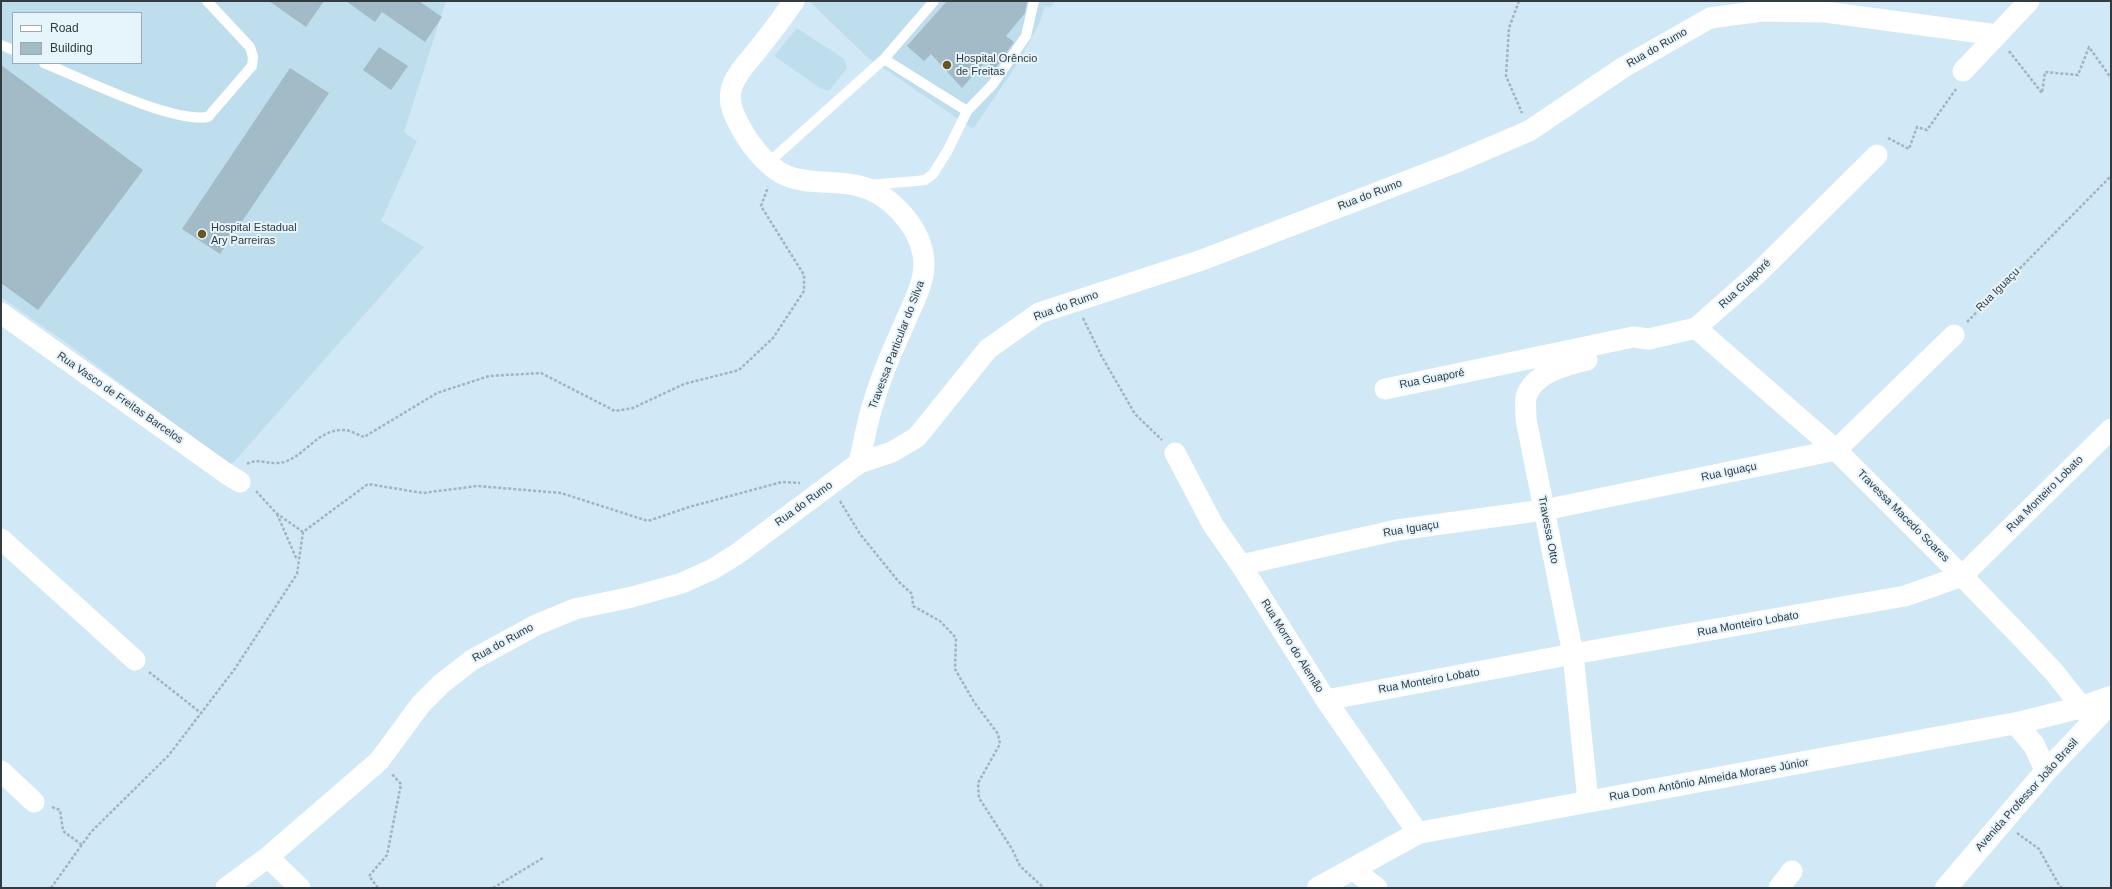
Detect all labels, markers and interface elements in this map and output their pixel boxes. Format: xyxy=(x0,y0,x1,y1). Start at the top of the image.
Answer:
legend xyxy=(12,12,142,64)
text: Road xyxy=(50,21,79,35)
street label: Rua do Rumo xyxy=(1624,25,1690,71)
text: Building xyxy=(50,41,93,55)
place label: Hospital Orêncio de Freitas xyxy=(956,52,1037,78)
marker: Hospital Orêncio de Freitas xyxy=(941,59,953,71)
street label: Rua do Rumo xyxy=(1336,177,1404,213)
place label: Hospital Estadual Ary Parreiras xyxy=(211,221,297,247)
marker: Hospital Estadual Ary Parreiras xyxy=(196,228,208,240)
street label: Rua Guaporé xyxy=(1716,257,1774,311)
street label: Rua Iguaçu xyxy=(1973,265,2023,315)
street label: Travessa Particular do Silva xyxy=(866,279,928,411)
street label: Rua do Rumo xyxy=(1032,288,1100,324)
street label: Rua Vasco de Freitas Barcelos xyxy=(54,349,186,447)
street label: Rua Guaporé xyxy=(1398,366,1466,392)
street label: Rua Monteiro Lobato xyxy=(2004,453,2086,535)
street label: Rua Iguaçu xyxy=(1700,460,1758,484)
street label: Travessa Macedo Soares xyxy=(1854,467,1952,565)
street label: Rua do Rumo xyxy=(773,479,835,529)
street label: Travessa Otto xyxy=(1535,495,1561,565)
street label: Rua Iguaçu xyxy=(1382,518,1440,540)
street label: Rua Morro do Alemão xyxy=(1258,597,1326,695)
street label: Rua Monteiro Lobato xyxy=(1696,609,1800,639)
street label: Rua do Rumo xyxy=(470,621,536,665)
street label: Rua Monteiro Lobato xyxy=(1377,666,1481,696)
street label: Avenida Professor João Brasil xyxy=(1973,736,2081,854)
street label: Rua Dom Antônio Almeida Moraes Júnior xyxy=(1608,756,1810,804)

